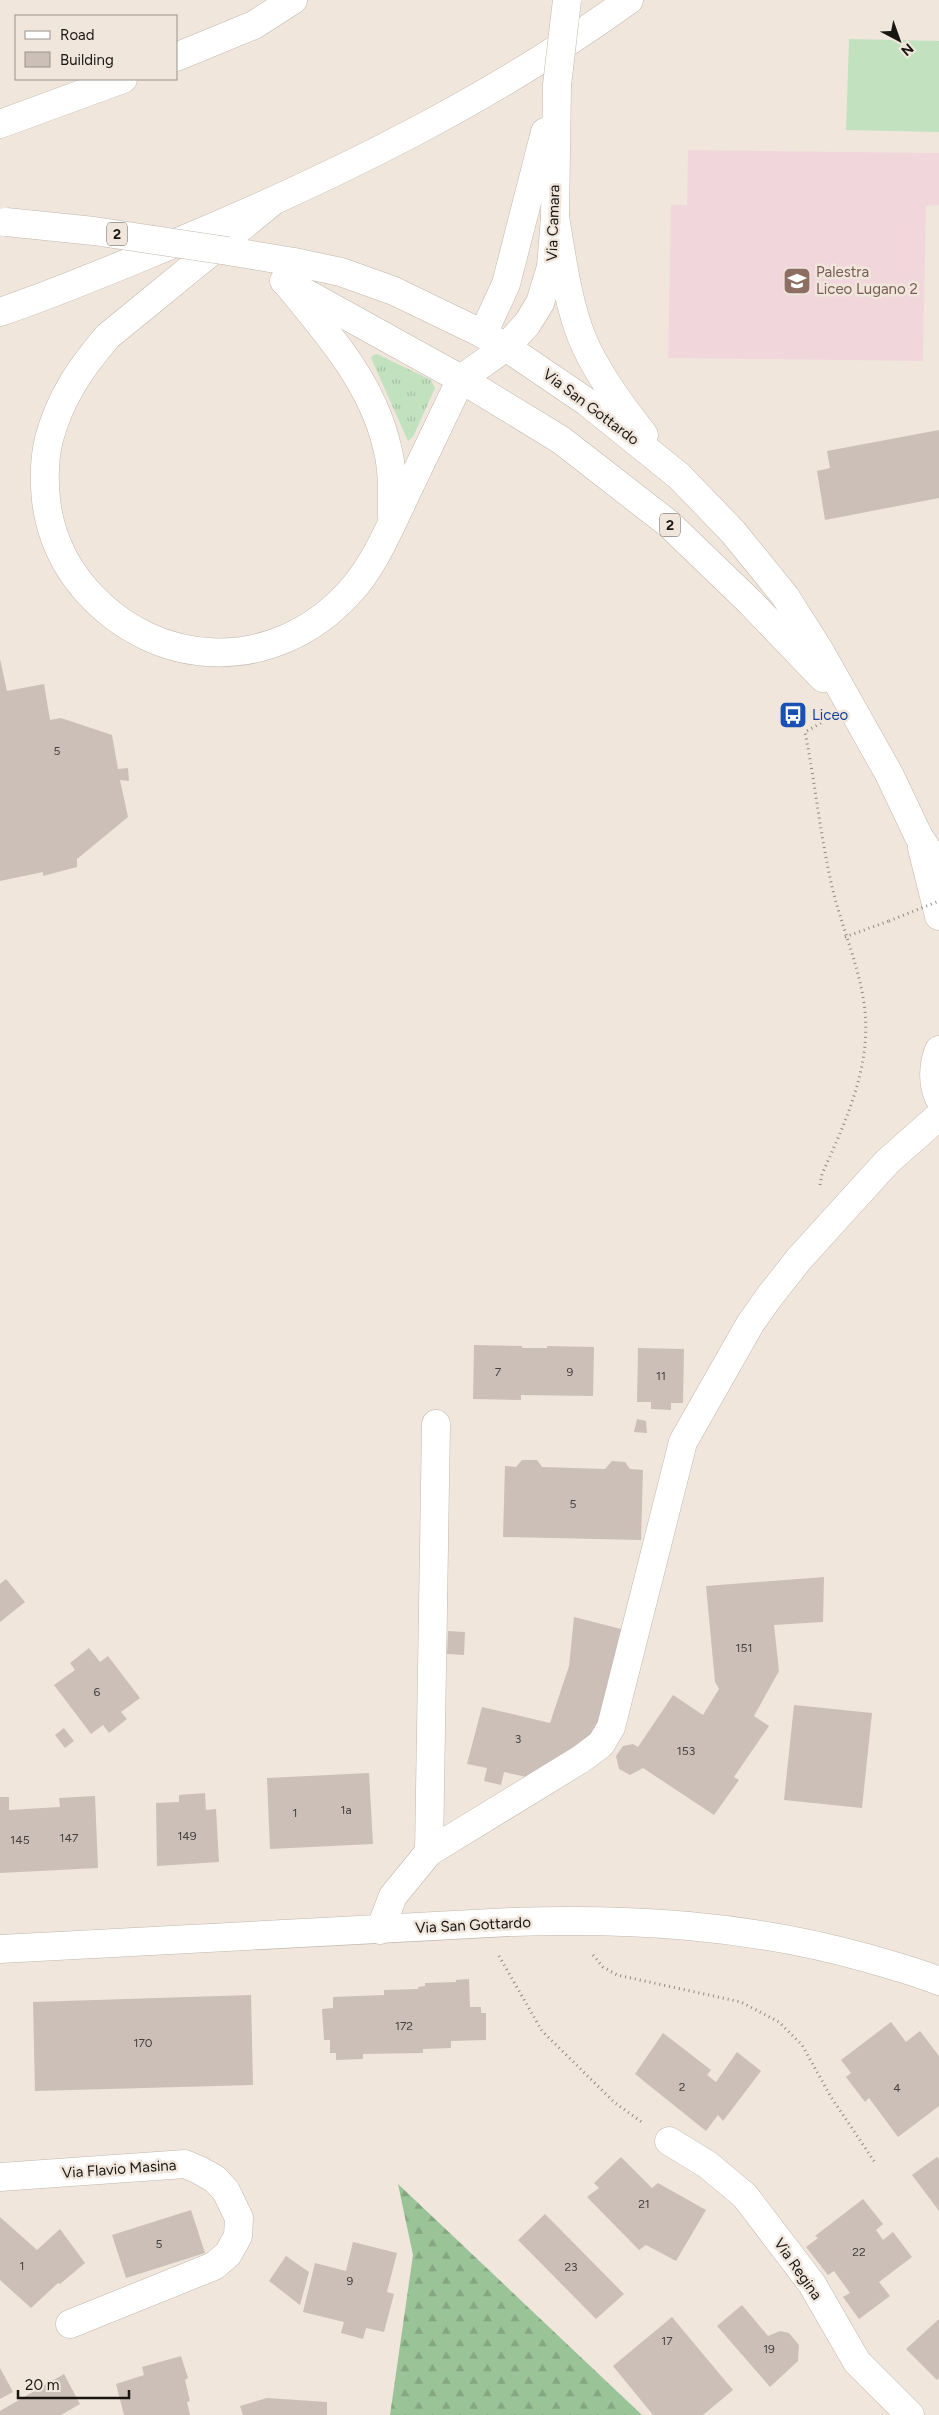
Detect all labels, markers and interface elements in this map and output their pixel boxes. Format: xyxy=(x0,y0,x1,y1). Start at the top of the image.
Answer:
legend xyxy=(15,15,178,80)
north arrow xyxy=(874,15,924,65)
text: Road xyxy=(60,26,95,44)
text: N xyxy=(898,39,917,59)
text: Building xyxy=(60,51,114,69)
street label: Via Camara xyxy=(543,184,563,262)
road number: 2 xyxy=(107,222,127,245)
place label: Palestra Liceo Lugano 2 xyxy=(816,263,918,298)
school or university icon: Palestra Liceo Lugano 2 xyxy=(782,266,812,296)
street label: Via San Gottardo xyxy=(539,365,643,449)
road number: 2 xyxy=(660,514,680,536)
bus stop icon: Liceo xyxy=(778,700,808,730)
place label: Liceo xyxy=(812,706,849,724)
house number: 5 xyxy=(54,744,61,758)
house number: 7 xyxy=(495,1365,502,1379)
house number: 9 xyxy=(567,1365,574,1379)
house number: 11 xyxy=(656,1369,666,1383)
house number: 5 xyxy=(570,1497,577,1511)
house number: 151 xyxy=(736,1641,752,1655)
house number: 6 xyxy=(94,1685,101,1699)
house number: 3 xyxy=(515,1732,521,1746)
house number: 153 xyxy=(677,1744,695,1758)
house number: 1a xyxy=(340,1803,352,1817)
house number: 1 xyxy=(293,1806,297,1820)
house number: 149 xyxy=(177,1829,197,1843)
house number: 147 xyxy=(60,1831,79,1845)
house number: 145 xyxy=(10,1833,30,1847)
street label: Via San Gottardo xyxy=(415,1913,532,1937)
house number: 172 xyxy=(395,2019,413,2033)
house number: 170 xyxy=(133,2036,153,2050)
house number: 2 xyxy=(679,2080,685,2094)
house number: 4 xyxy=(893,2081,901,2095)
street label: Via Flavio Masina xyxy=(61,2156,177,2182)
house number: 21 xyxy=(638,2197,650,2211)
street label: Via Regina xyxy=(770,2235,826,2303)
house number: 5 xyxy=(156,2237,163,2251)
house number: 22 xyxy=(852,2245,866,2259)
house number: 1 xyxy=(20,2259,24,2273)
house number: 23 xyxy=(564,2260,578,2274)
house number: 9 xyxy=(347,2274,354,2288)
house number: 17 xyxy=(661,2334,673,2348)
house number: 19 xyxy=(763,2342,775,2356)
scale bar xyxy=(18,2368,129,2400)
text: 20 m xyxy=(25,2376,59,2394)

